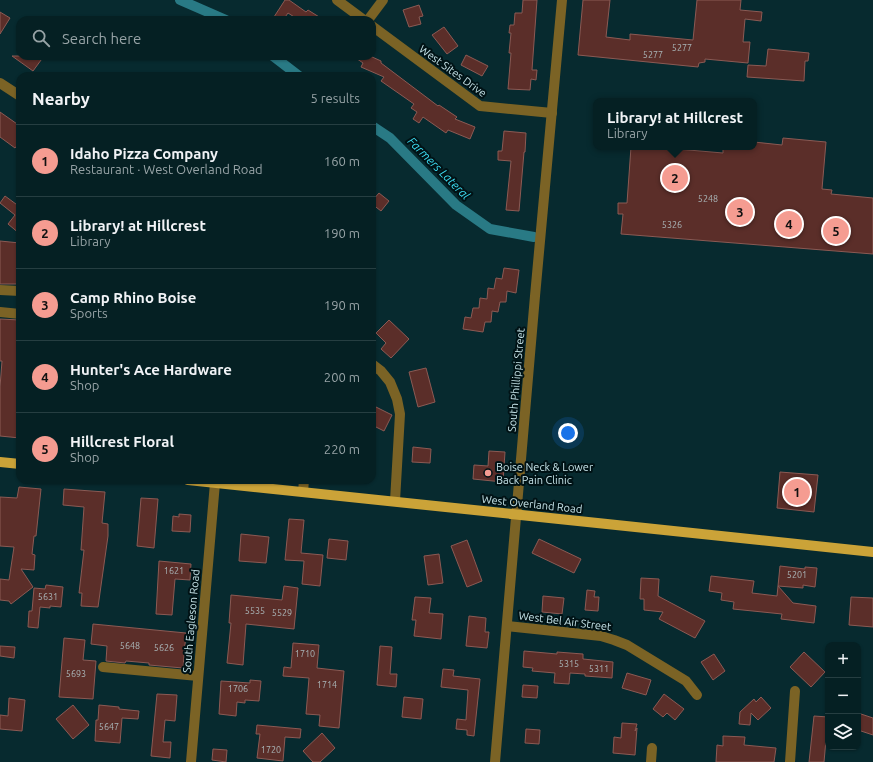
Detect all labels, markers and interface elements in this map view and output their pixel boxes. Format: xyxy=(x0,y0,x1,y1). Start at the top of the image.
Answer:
search box xyxy=(16,16,376,60)
icon: search xyxy=(30,27,52,49)
text: Search here xyxy=(62,30,141,47)
street label: West Sites Drive xyxy=(417,43,489,99)
house number: 5277 xyxy=(672,43,692,53)
house number: 5277 xyxy=(643,50,663,60)
text: Nearby xyxy=(32,89,90,108)
text: 5 results xyxy=(310,91,360,105)
popup xyxy=(593,98,757,150)
text: Library! at Hillcrest xyxy=(607,109,743,126)
text: Library xyxy=(607,126,648,140)
water label: Farmers Lateral xyxy=(405,134,473,202)
text: Idaho Pizza Company xyxy=(70,145,218,162)
text: 1 xyxy=(41,154,49,168)
text: 160 m xyxy=(324,154,360,168)
text: Restaurant · West Overland Road xyxy=(70,162,263,176)
pin: 2 xyxy=(662,163,688,193)
house number: 5248 xyxy=(698,194,718,204)
pin: 3 xyxy=(727,197,753,227)
pin: 4 xyxy=(776,209,802,239)
pin: 5 xyxy=(823,216,849,246)
text: Library! at Hillcrest xyxy=(70,217,206,234)
house number: 5326 xyxy=(662,220,682,230)
text: 2 xyxy=(41,226,49,240)
text: 190 m xyxy=(324,226,360,240)
text: Library xyxy=(70,234,110,248)
text: Camp Rhino Boise xyxy=(70,289,196,306)
text: 3 xyxy=(41,298,49,312)
text: 190 m xyxy=(324,298,360,312)
text: Sports xyxy=(70,306,108,320)
street label: South Phillippi Street xyxy=(505,327,527,433)
text: Hunter's Ace Hardware xyxy=(70,361,232,378)
text: 4 xyxy=(41,370,49,384)
text: 200 m xyxy=(324,370,360,384)
text: Shop xyxy=(70,378,99,392)
your location xyxy=(558,423,578,443)
text: Hillcrest Floral xyxy=(70,433,174,450)
text: 5 xyxy=(41,442,49,456)
text: 220 m xyxy=(324,442,360,456)
text: Shop xyxy=(70,450,99,464)
place label: Boise Neck & Lower Back Pain Clinic xyxy=(496,461,594,486)
marker: Boise Neck & Lower Back Pain Clinic xyxy=(483,468,493,478)
pin: 1 xyxy=(784,477,810,507)
street label: West Overland Road xyxy=(481,493,583,515)
house number: 1621 xyxy=(164,566,184,576)
street label: South Eagleson Road xyxy=(180,569,202,673)
house number: 5201 xyxy=(787,570,807,580)
house number: 5631 xyxy=(38,592,58,602)
house number: 5535 xyxy=(245,606,265,616)
house number: 5529 xyxy=(272,608,292,618)
street label: West Bel Air Street xyxy=(518,609,613,633)
house number: 5648 xyxy=(120,641,140,651)
map controls xyxy=(825,642,861,750)
button: + xyxy=(825,642,861,678)
house number: 5626 xyxy=(154,643,174,653)
house number: 1710 xyxy=(295,649,315,659)
house number: 5315 xyxy=(559,659,579,669)
house number: 5311 xyxy=(589,664,609,674)
house number: 5693 xyxy=(66,669,86,679)
button: − xyxy=(825,678,861,714)
house number: 1714 xyxy=(317,680,337,690)
house number: 1706 xyxy=(228,684,248,694)
button: layers xyxy=(825,714,861,750)
house number: 5647 xyxy=(99,722,119,732)
house number: 1720 xyxy=(261,745,281,755)

